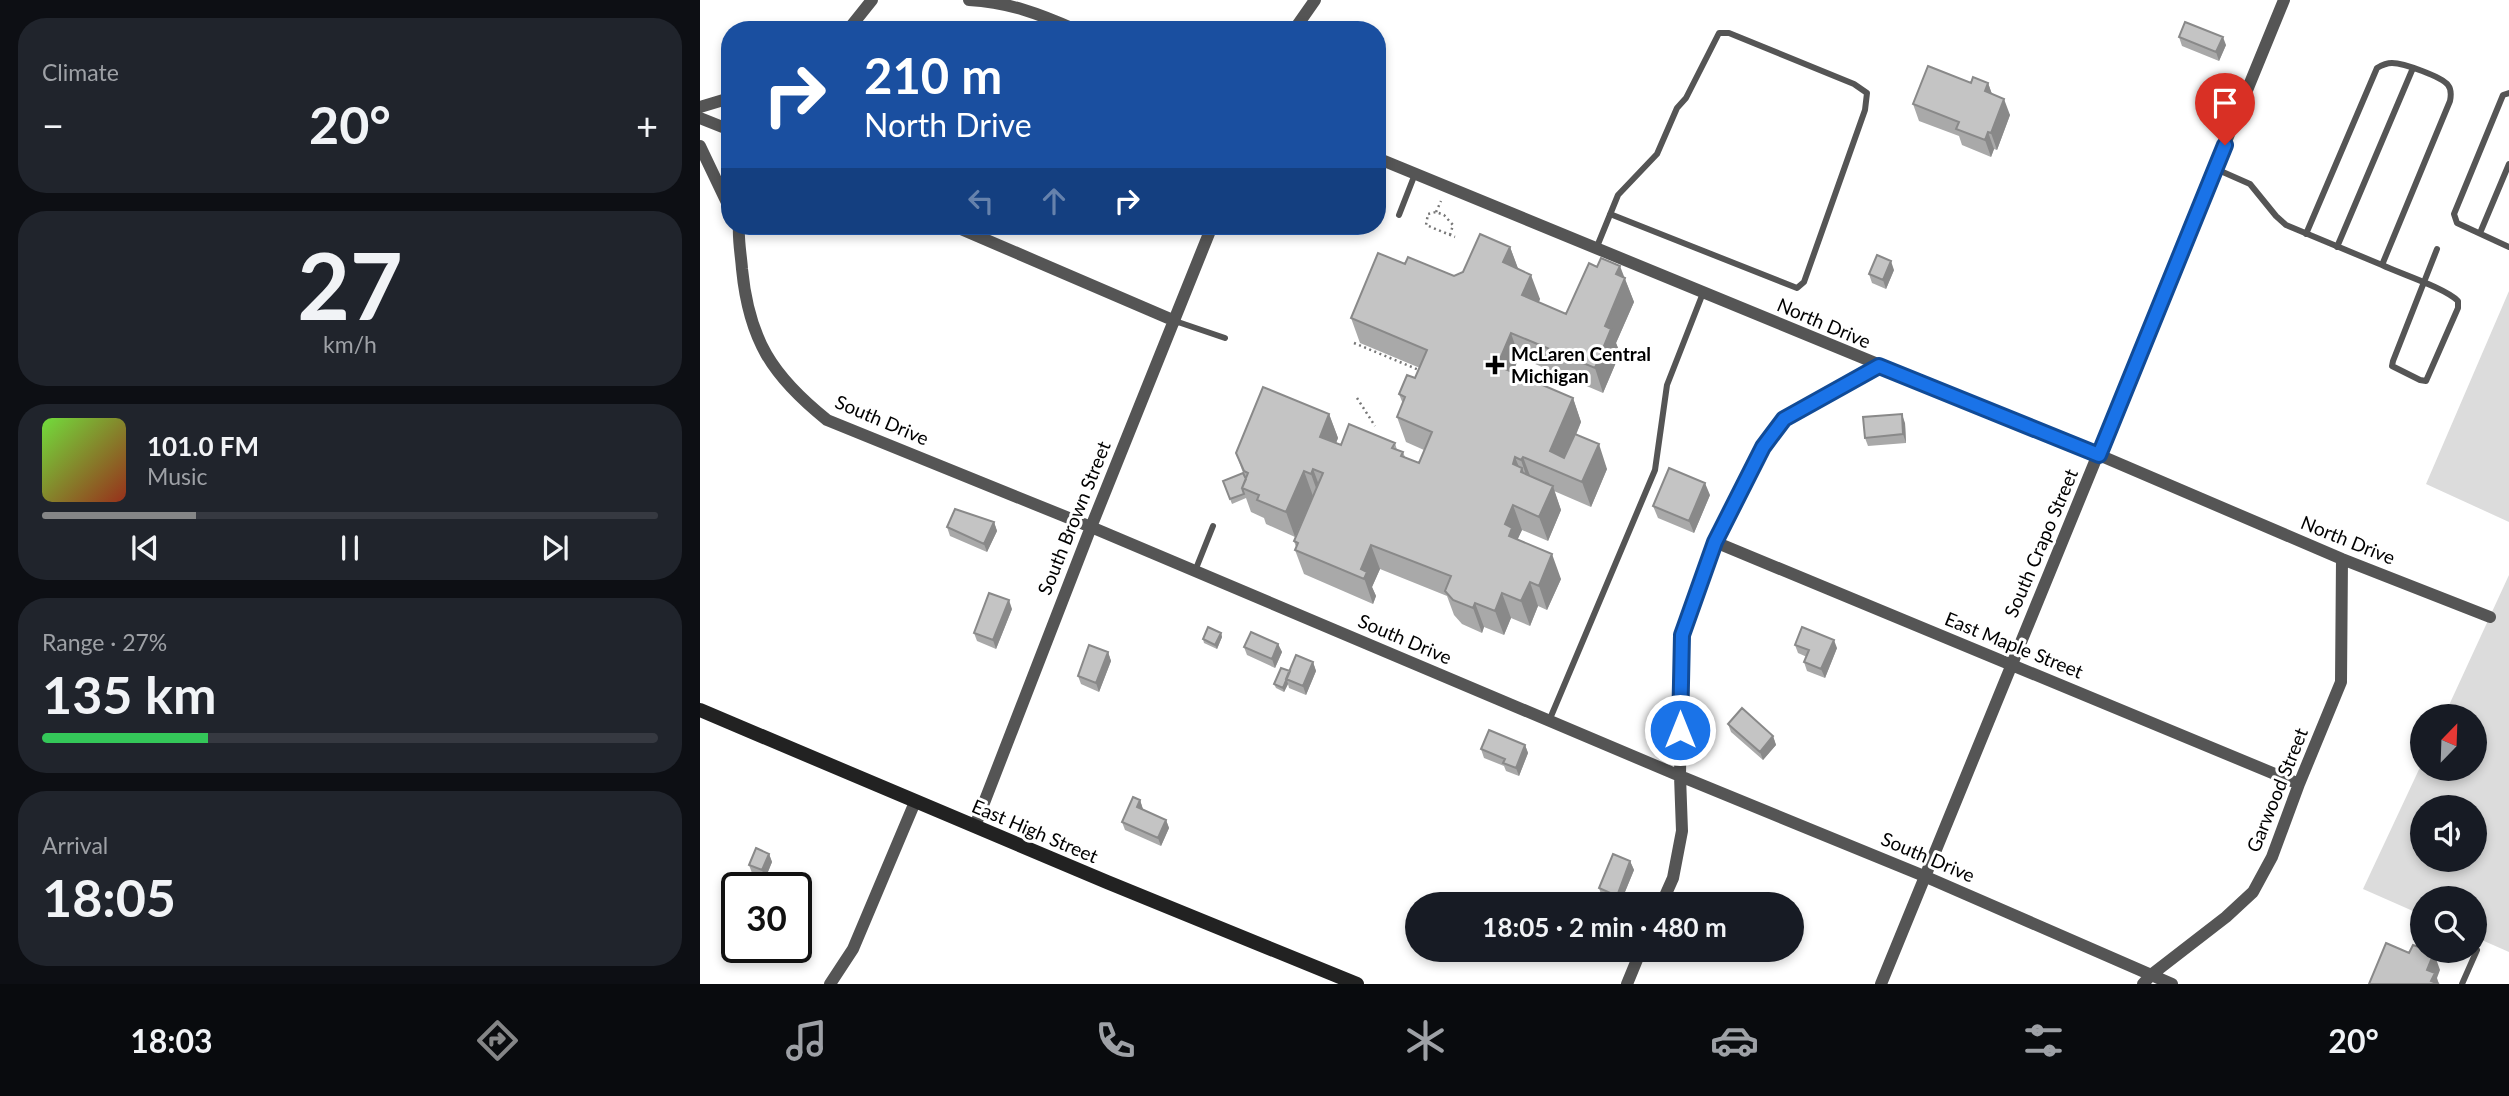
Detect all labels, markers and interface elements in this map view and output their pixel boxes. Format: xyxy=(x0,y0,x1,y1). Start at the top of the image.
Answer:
text: 210 m xyxy=(864,46,1002,104)
icon: right xyxy=(749,49,840,140)
text: Climate xyxy=(42,58,119,86)
pin xyxy=(2195,73,2255,145)
icon: arrive xyxy=(2206,84,2244,122)
text: 20° xyxy=(309,93,391,155)
text: − xyxy=(42,102,64,148)
text: + xyxy=(636,102,658,148)
text: North Drive xyxy=(864,105,1032,144)
icon: left xyxy=(962,182,1000,220)
icon: ahead xyxy=(1035,182,1073,220)
icon: right xyxy=(1108,182,1146,220)
text: 27 xyxy=(297,230,403,339)
street label: North Drive xyxy=(1774,293,1874,353)
text: km/h xyxy=(323,330,377,358)
place label: McLaren Central Michigan xyxy=(1511,342,1651,387)
marker: McLaren Central Michigan xyxy=(1485,355,1505,375)
street label: South Drive xyxy=(832,390,932,450)
text: 101.0 FM xyxy=(147,430,259,462)
street label: South Brown Street xyxy=(1032,438,1115,598)
text: Music xyxy=(147,462,207,490)
street label: South Crapo Street xyxy=(1999,465,2082,621)
street label: North Drive xyxy=(2298,510,2399,569)
icon: previous xyxy=(126,529,164,567)
icon: pause xyxy=(331,529,369,567)
icon: next xyxy=(536,529,574,567)
street label: East Maple Street xyxy=(1942,606,2087,683)
street label: South Drive xyxy=(1355,609,1455,669)
text: Range · 27% xyxy=(42,628,167,656)
text: 135 km xyxy=(42,663,216,725)
position arrow xyxy=(1643,693,1717,767)
north arrow xyxy=(2410,704,2487,780)
map controls xyxy=(2410,704,2487,963)
street label: Garwood Street xyxy=(2241,724,2312,855)
street label: East High Street xyxy=(969,794,1102,867)
button: sound xyxy=(2410,795,2487,872)
street label: South Drive xyxy=(1878,827,1978,887)
text: Arrival xyxy=(42,831,108,859)
text: 18:05 xyxy=(42,866,176,928)
speed limit sign: 30 xyxy=(721,872,812,963)
button: search xyxy=(2410,886,2487,963)
text: 18:05 · 2 min · 480 m xyxy=(1482,911,1727,943)
icon: directions xyxy=(473,1016,522,1065)
icon: music xyxy=(782,1016,831,1065)
icon: phone xyxy=(1091,1016,1140,1065)
icon: climate xyxy=(1401,1016,1450,1065)
icon: car xyxy=(1710,1016,1759,1065)
icon: filters xyxy=(2019,1016,2068,1065)
text: 18:03 xyxy=(130,1021,213,1060)
text: 20° xyxy=(2328,1021,2379,1060)

